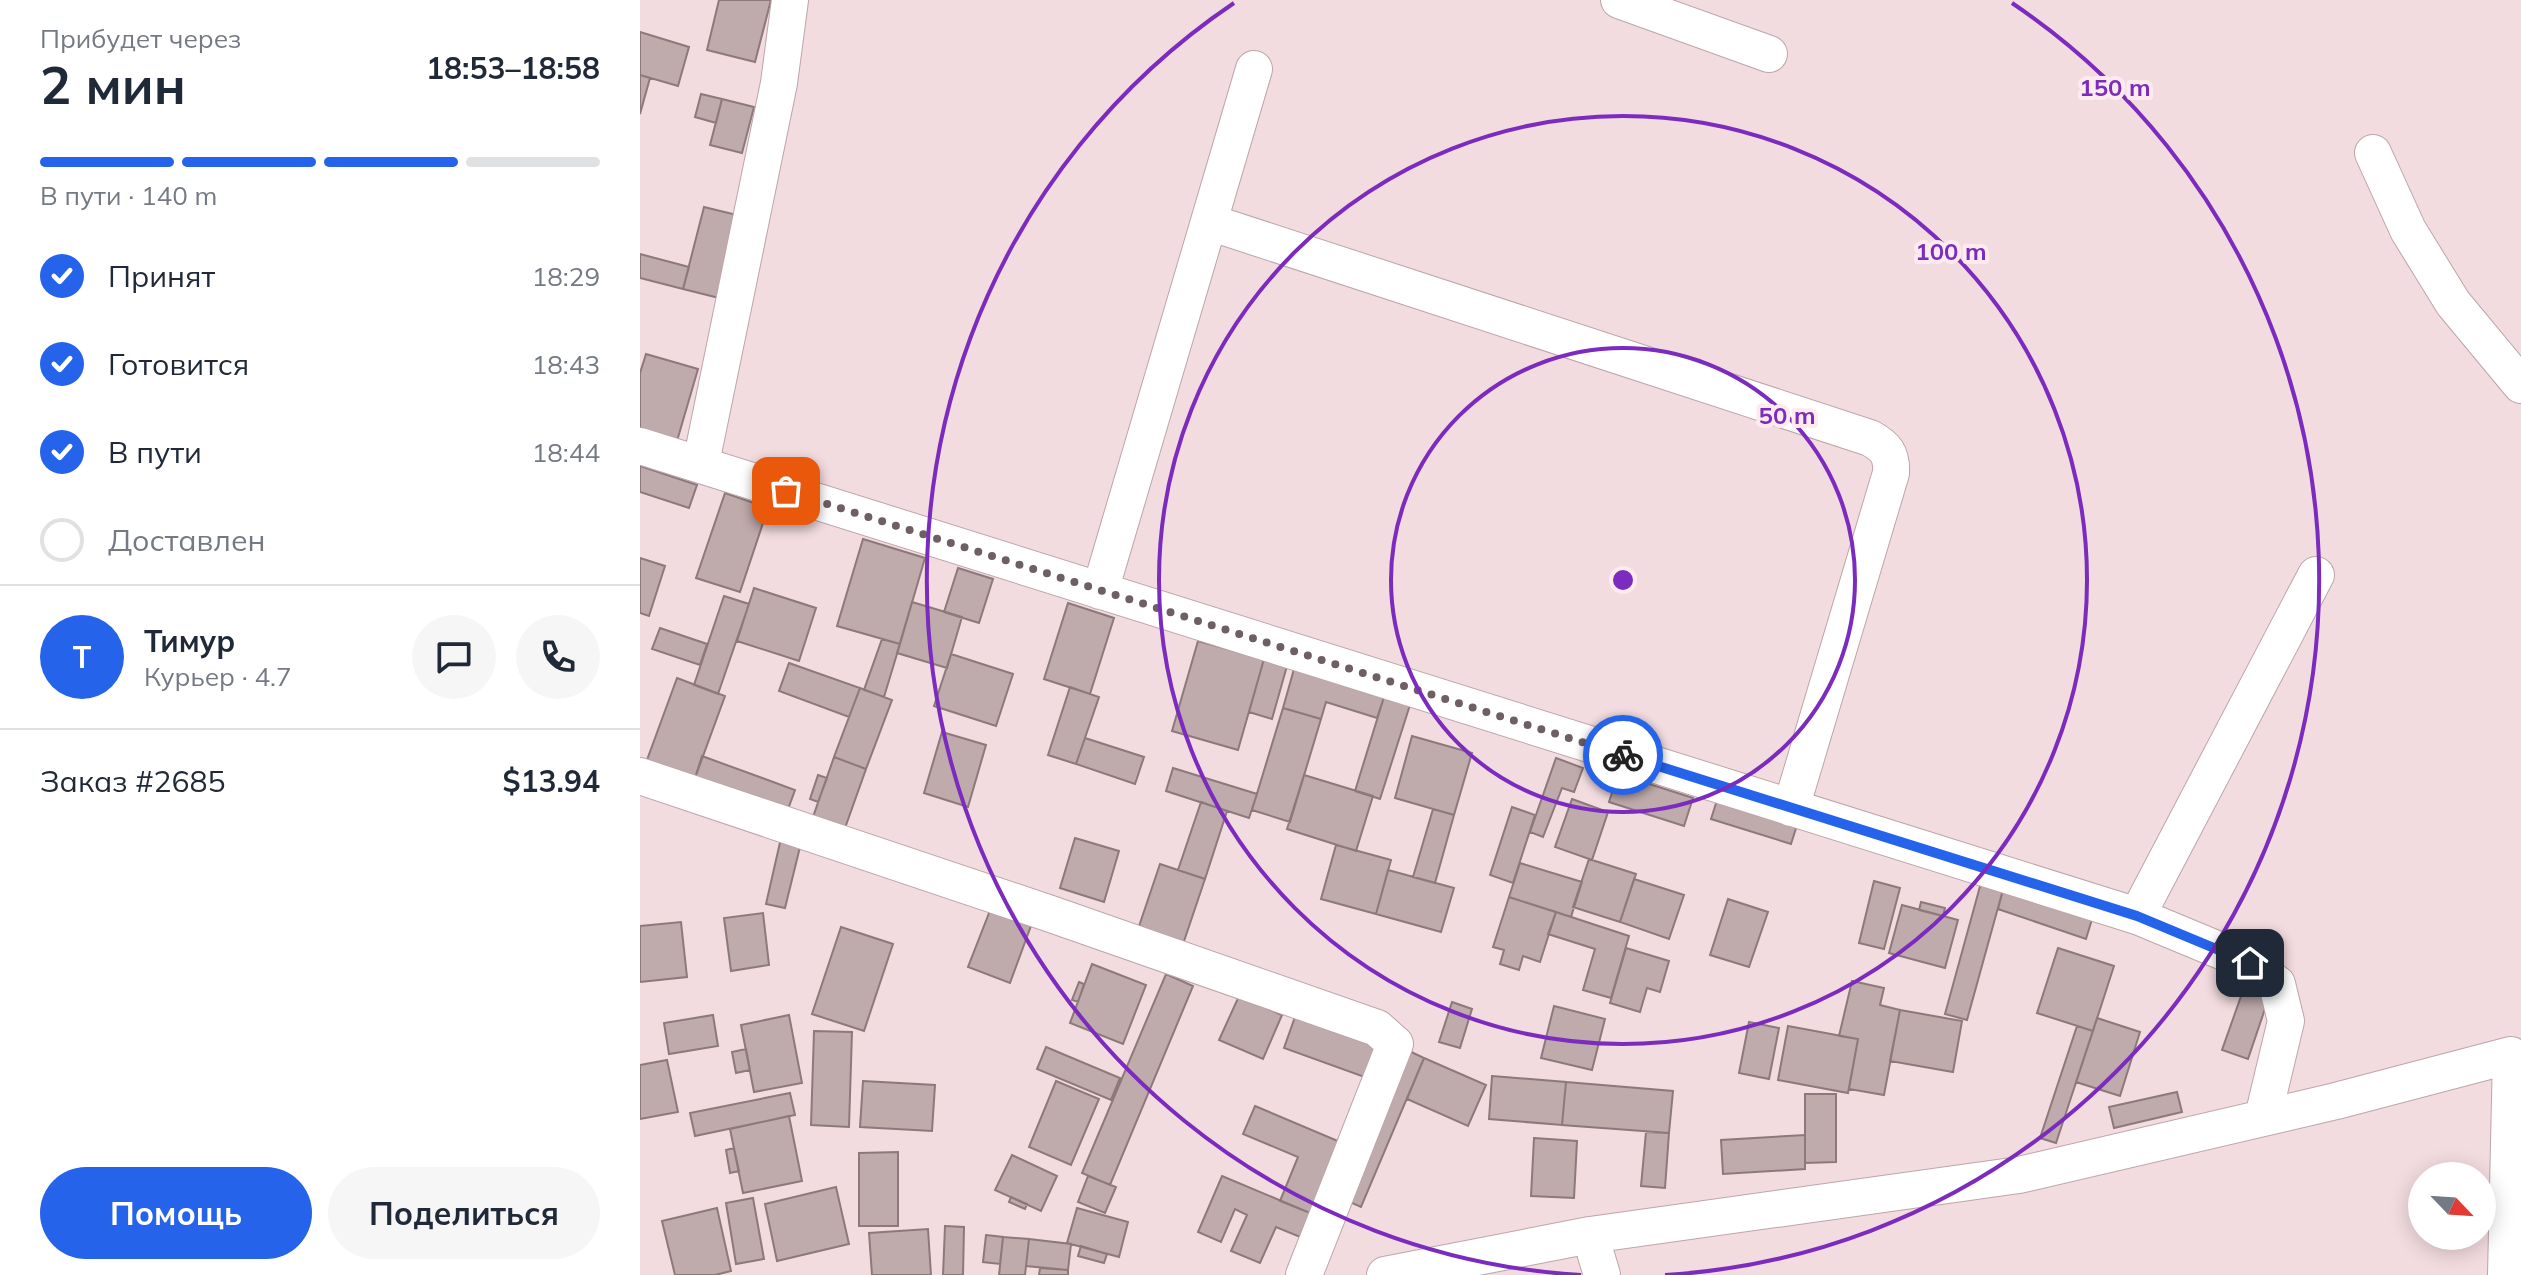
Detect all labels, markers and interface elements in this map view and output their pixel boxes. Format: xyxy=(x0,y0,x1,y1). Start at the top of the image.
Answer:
text: Прибудет через xyxy=(40,22,241,55)
text: 18:53–18:58 xyxy=(426,49,600,87)
text: 2 мин xyxy=(40,52,186,117)
text: 150 m xyxy=(2079,72,2151,102)
text: В пути · 140 m xyxy=(40,179,217,212)
text: 100 m xyxy=(1915,236,1987,266)
icon: check xyxy=(40,254,84,298)
text: Принят xyxy=(108,257,215,295)
text: 18:29 xyxy=(532,260,600,293)
icon: check xyxy=(40,342,84,386)
text: Готовится xyxy=(108,345,249,383)
text: 18:43 xyxy=(532,348,600,381)
text: 50 m xyxy=(1759,400,1815,430)
icon: check xyxy=(40,430,84,474)
text: В пути xyxy=(108,433,202,471)
text: 18:44 xyxy=(532,436,600,469)
pin xyxy=(752,457,820,525)
icon: bag xyxy=(764,469,808,513)
text: Доставлен xyxy=(108,521,266,559)
centre of rings xyxy=(1609,566,1637,594)
button: chat xyxy=(412,615,496,699)
button: phone xyxy=(516,615,600,699)
text: Тимур xyxy=(144,622,235,660)
text: Т xyxy=(73,638,91,676)
text: Курьер · 4.7 xyxy=(144,660,292,693)
courier xyxy=(1583,715,1663,795)
icon: bike xyxy=(1601,733,1645,777)
text: Заказ #2685 xyxy=(40,762,225,800)
text: $13.94 xyxy=(503,762,600,800)
pin xyxy=(2216,929,2284,997)
icon: home xyxy=(2228,941,2272,985)
north arrow xyxy=(2408,1162,2496,1250)
map controls xyxy=(2408,1162,2496,1250)
button: Помощь xyxy=(40,1167,312,1259)
button: Поделиться xyxy=(328,1167,600,1259)

